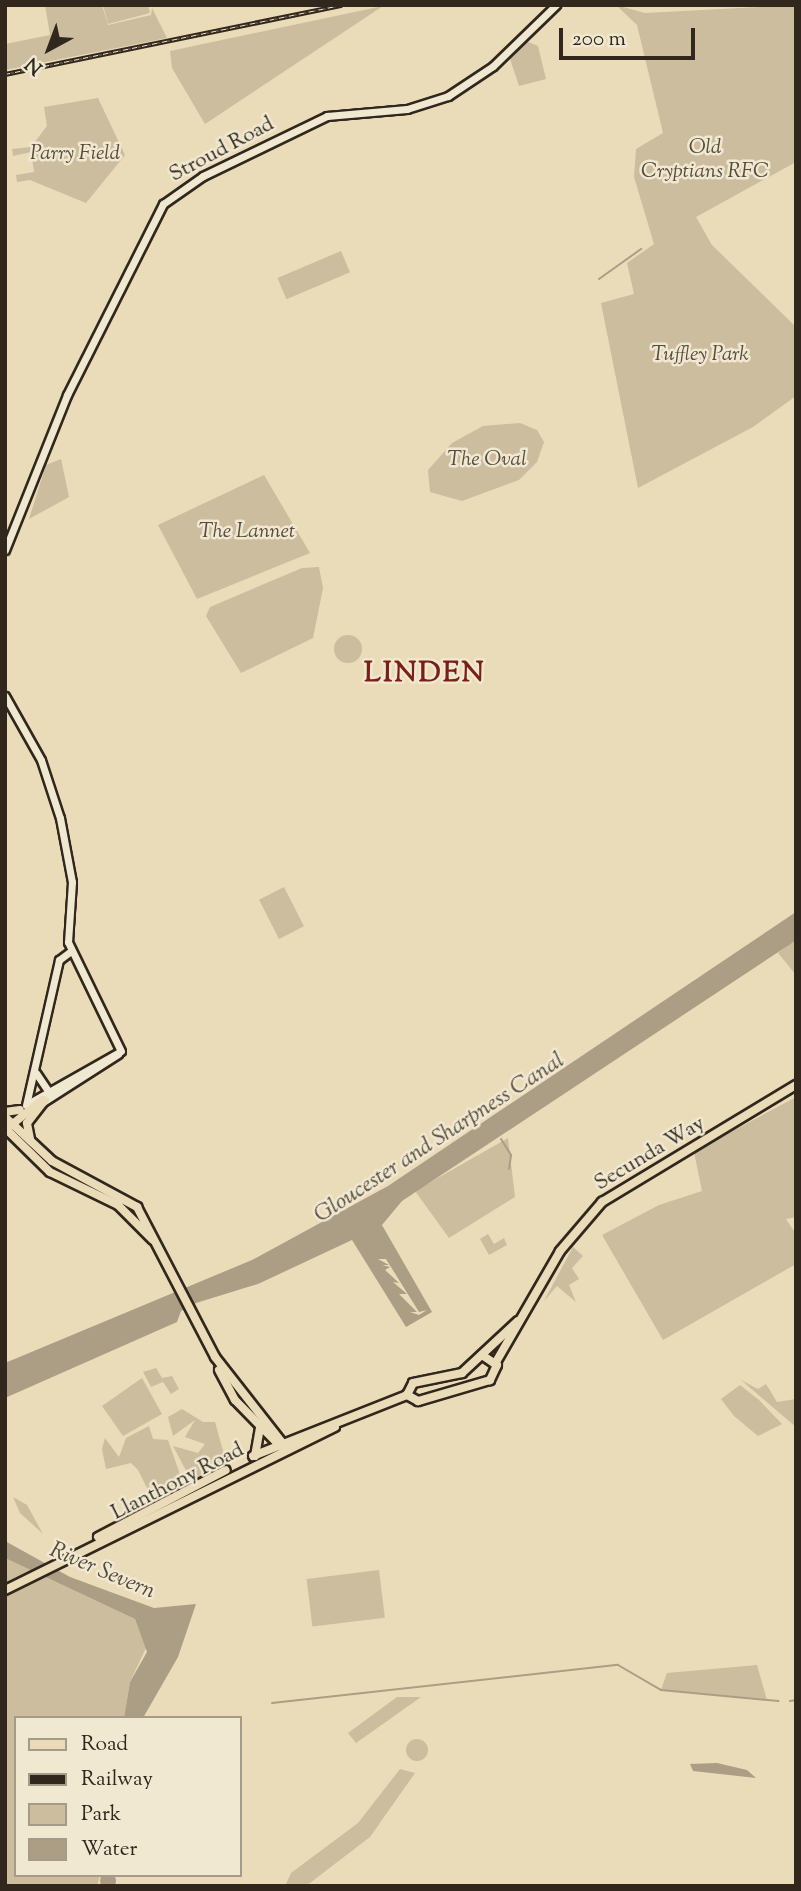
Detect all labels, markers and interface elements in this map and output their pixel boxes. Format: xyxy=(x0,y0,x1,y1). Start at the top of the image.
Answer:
north arrow xyxy=(14,14,84,84)
scale bar xyxy=(563,14,700,58)
text: 200 m xyxy=(572,25,626,55)
text: N xyxy=(20,50,49,80)
street label: Stroud Road xyxy=(165,112,279,188)
park label: Old Cryptians RFC xyxy=(641,135,769,185)
park label: Parry Field xyxy=(30,141,120,167)
park label: Tuffley Park xyxy=(651,342,749,368)
park label: The Oval xyxy=(447,447,527,473)
park label: The Lannet xyxy=(199,519,295,545)
district label: LINDEN xyxy=(365,657,485,691)
water label: Gloucester and Sharpness Canal xyxy=(310,1048,570,1230)
street label: Secunda Way xyxy=(590,1111,710,1197)
street label: Llanthony Road xyxy=(108,1438,248,1526)
water label: River Severn xyxy=(45,1537,159,1607)
legend xyxy=(14,1716,242,1877)
text: Road xyxy=(81,1730,128,1760)
text: Railway xyxy=(81,1765,153,1795)
text: Park xyxy=(81,1800,121,1830)
text: Water xyxy=(81,1835,137,1865)

